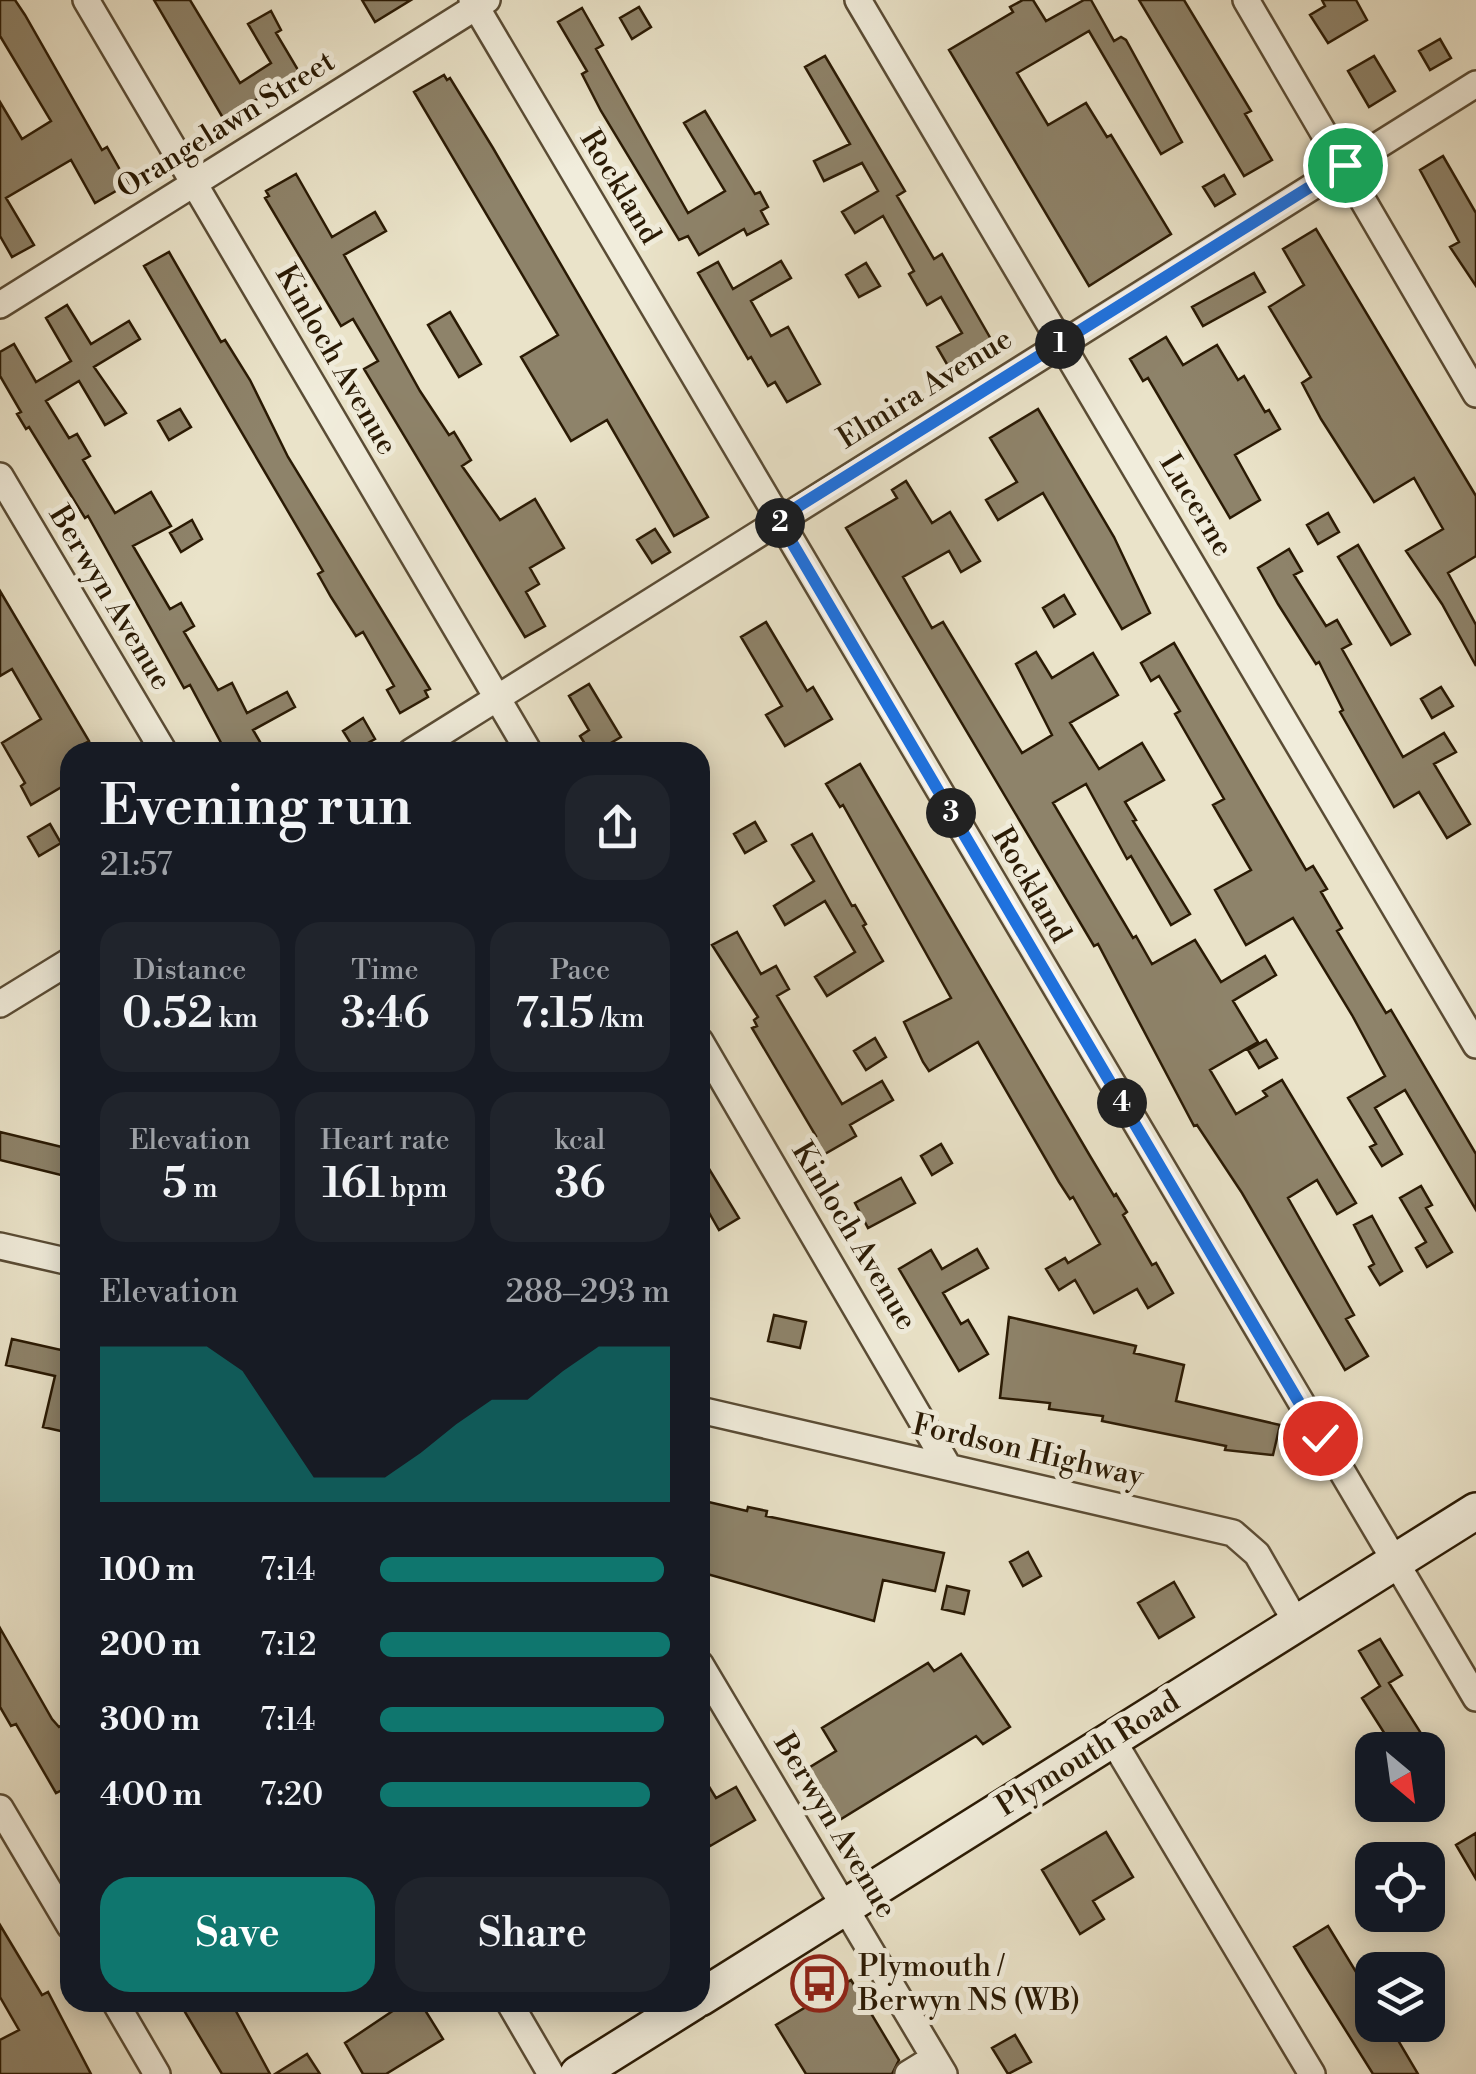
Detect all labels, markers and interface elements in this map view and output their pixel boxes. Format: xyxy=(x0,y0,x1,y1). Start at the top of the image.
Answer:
street label: Orangelawn Street xyxy=(110,43,342,207)
street label: Rockland xyxy=(571,123,669,251)
pin xyxy=(1303,123,1388,208)
icon: arrive xyxy=(1318,138,1373,193)
street label: Kinloch Avenue xyxy=(266,258,406,462)
pin: 1 xyxy=(1035,319,1085,369)
street label: Elmira Avenue xyxy=(831,320,1019,458)
text: 1 xyxy=(1053,326,1067,361)
street label: Lucerne xyxy=(1150,446,1242,564)
street label: Berwyn Avenue xyxy=(40,498,180,697)
pin: 2 xyxy=(755,498,805,548)
text: 2 xyxy=(771,505,789,540)
text: Evening run xyxy=(100,773,412,842)
button: share xyxy=(565,775,670,880)
pin: 3 xyxy=(926,788,976,838)
text: 3 xyxy=(943,795,959,830)
street label: Rockland xyxy=(983,820,1079,950)
text: 21:57 xyxy=(100,845,172,885)
text: Distance xyxy=(134,953,246,988)
text: Time xyxy=(351,953,419,988)
text: Pace xyxy=(550,953,610,988)
text: 0.52 xyxy=(122,988,213,1041)
text: 3:46 xyxy=(341,988,429,1041)
text: 7:15 xyxy=(515,988,594,1041)
text: km xyxy=(213,1001,258,1036)
text: /km xyxy=(594,1001,645,1036)
pin: 4 xyxy=(1097,1078,1147,1128)
text: 4 xyxy=(1113,1085,1131,1120)
text: Elevation xyxy=(129,1123,251,1158)
text: Heart rate xyxy=(320,1123,450,1158)
text: kcal xyxy=(555,1123,605,1158)
street label: Kinloch Avenue xyxy=(783,1135,925,1337)
text: 5 xyxy=(162,1158,187,1211)
text: 161 xyxy=(323,1158,385,1211)
text: 36 xyxy=(555,1158,605,1211)
text: m xyxy=(187,1171,218,1206)
text: bpm xyxy=(385,1171,447,1206)
text: Elevation xyxy=(100,1272,239,1312)
text: 288–293 m xyxy=(505,1272,670,1312)
pin xyxy=(1278,1396,1363,1481)
street label: Fordson Highway xyxy=(909,1406,1148,1496)
icon: check xyxy=(1293,1411,1348,1466)
text: 100 m xyxy=(100,1550,195,1590)
text: 7:14 xyxy=(260,1550,315,1590)
text: 200 m xyxy=(100,1625,201,1665)
text: 7:12 xyxy=(260,1625,316,1665)
street label: Plymouth Road xyxy=(989,1683,1187,1825)
text: 300 m xyxy=(100,1700,200,1740)
text: 7:14 xyxy=(260,1700,315,1740)
street label: Berwyn Avenue xyxy=(765,1726,905,1925)
north arrow xyxy=(1355,1732,1445,1822)
map controls xyxy=(1355,1732,1445,2042)
text: 400 m xyxy=(100,1775,202,1815)
text: 7:20 xyxy=(260,1775,323,1815)
button: locate xyxy=(1355,1842,1445,1932)
button: Save xyxy=(100,1877,375,1992)
button: Share xyxy=(395,1877,670,1992)
place label: Plymouth / Berwyn NS (WB) xyxy=(857,1948,1080,2020)
button: layers xyxy=(1355,1952,1445,2042)
bus stop icon: Plymouth / Berwyn NS (WB) xyxy=(789,1954,849,2014)

